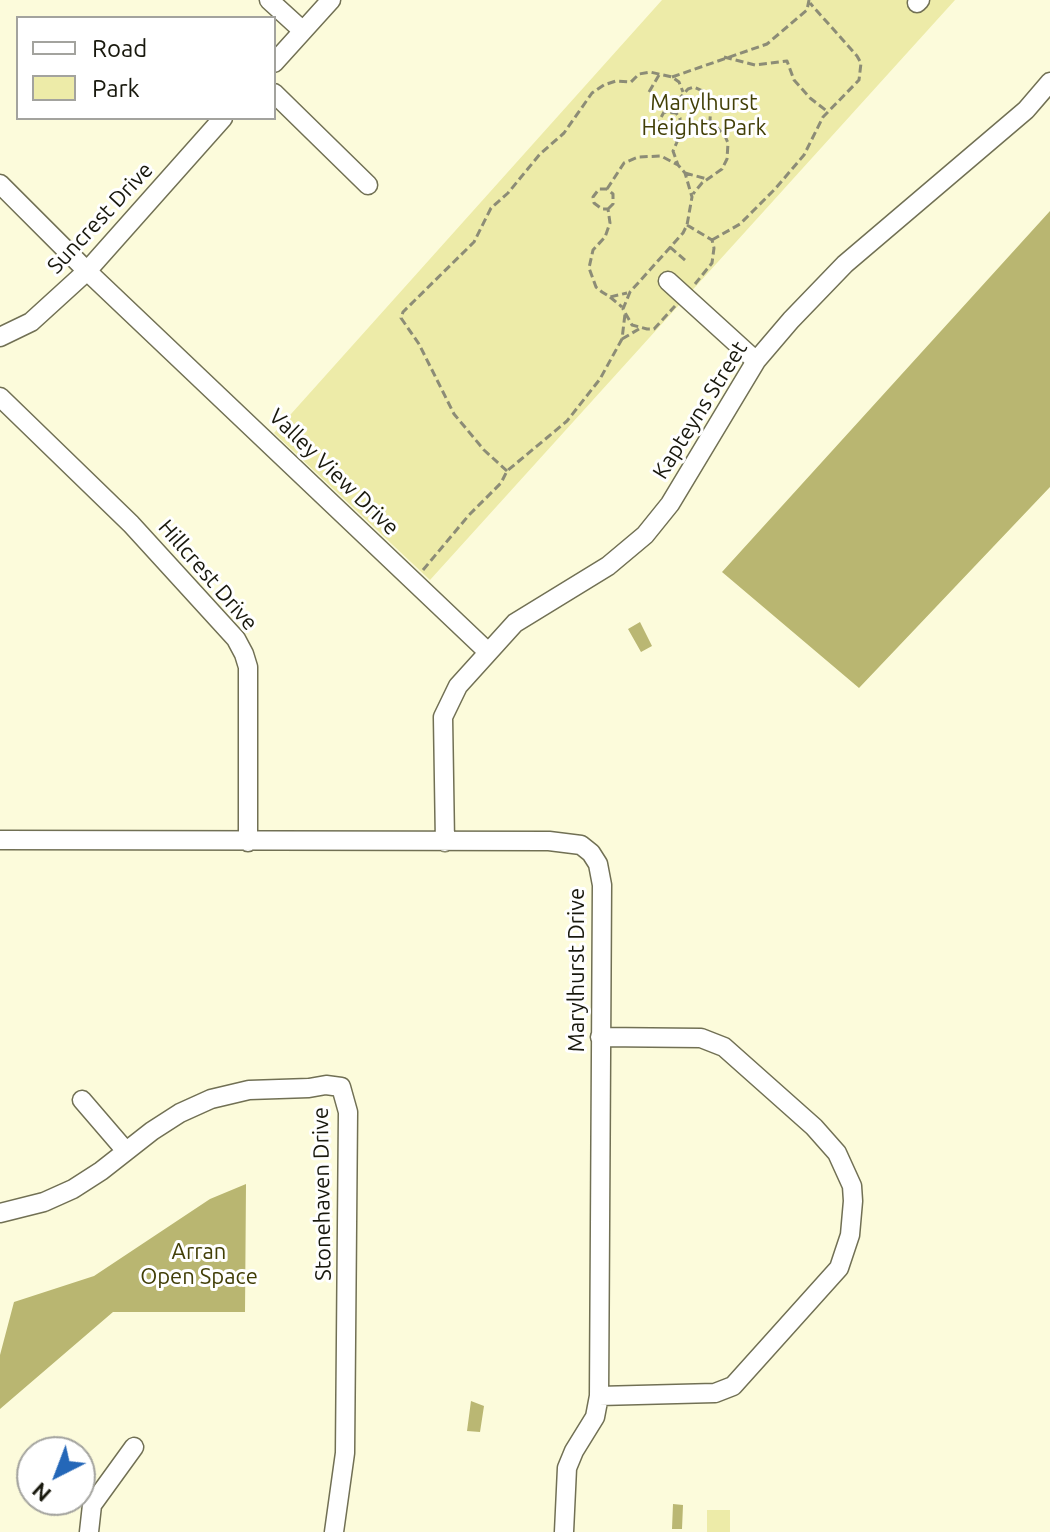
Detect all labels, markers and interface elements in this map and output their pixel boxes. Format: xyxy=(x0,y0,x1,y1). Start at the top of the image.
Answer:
legend xyxy=(16,16,276,120)
text: Road xyxy=(92,35,147,62)
text: Park xyxy=(92,75,140,102)
park label: Marylhurst Heights Park xyxy=(642,90,766,142)
street label: Suncrest Drive xyxy=(42,157,158,279)
street label: Kapteyns Street xyxy=(647,336,753,484)
street label: Valley View Drive xyxy=(264,403,404,541)
street label: Hillcrest Drive xyxy=(153,514,263,636)
street label: Marylhurst Drive xyxy=(564,888,590,1052)
street label: Stonehaven Drive xyxy=(307,1107,337,1281)
park label: Arran Open Space xyxy=(140,1239,258,1290)
north arrow xyxy=(16,1436,96,1516)
text: N xyxy=(26,1478,55,1508)

